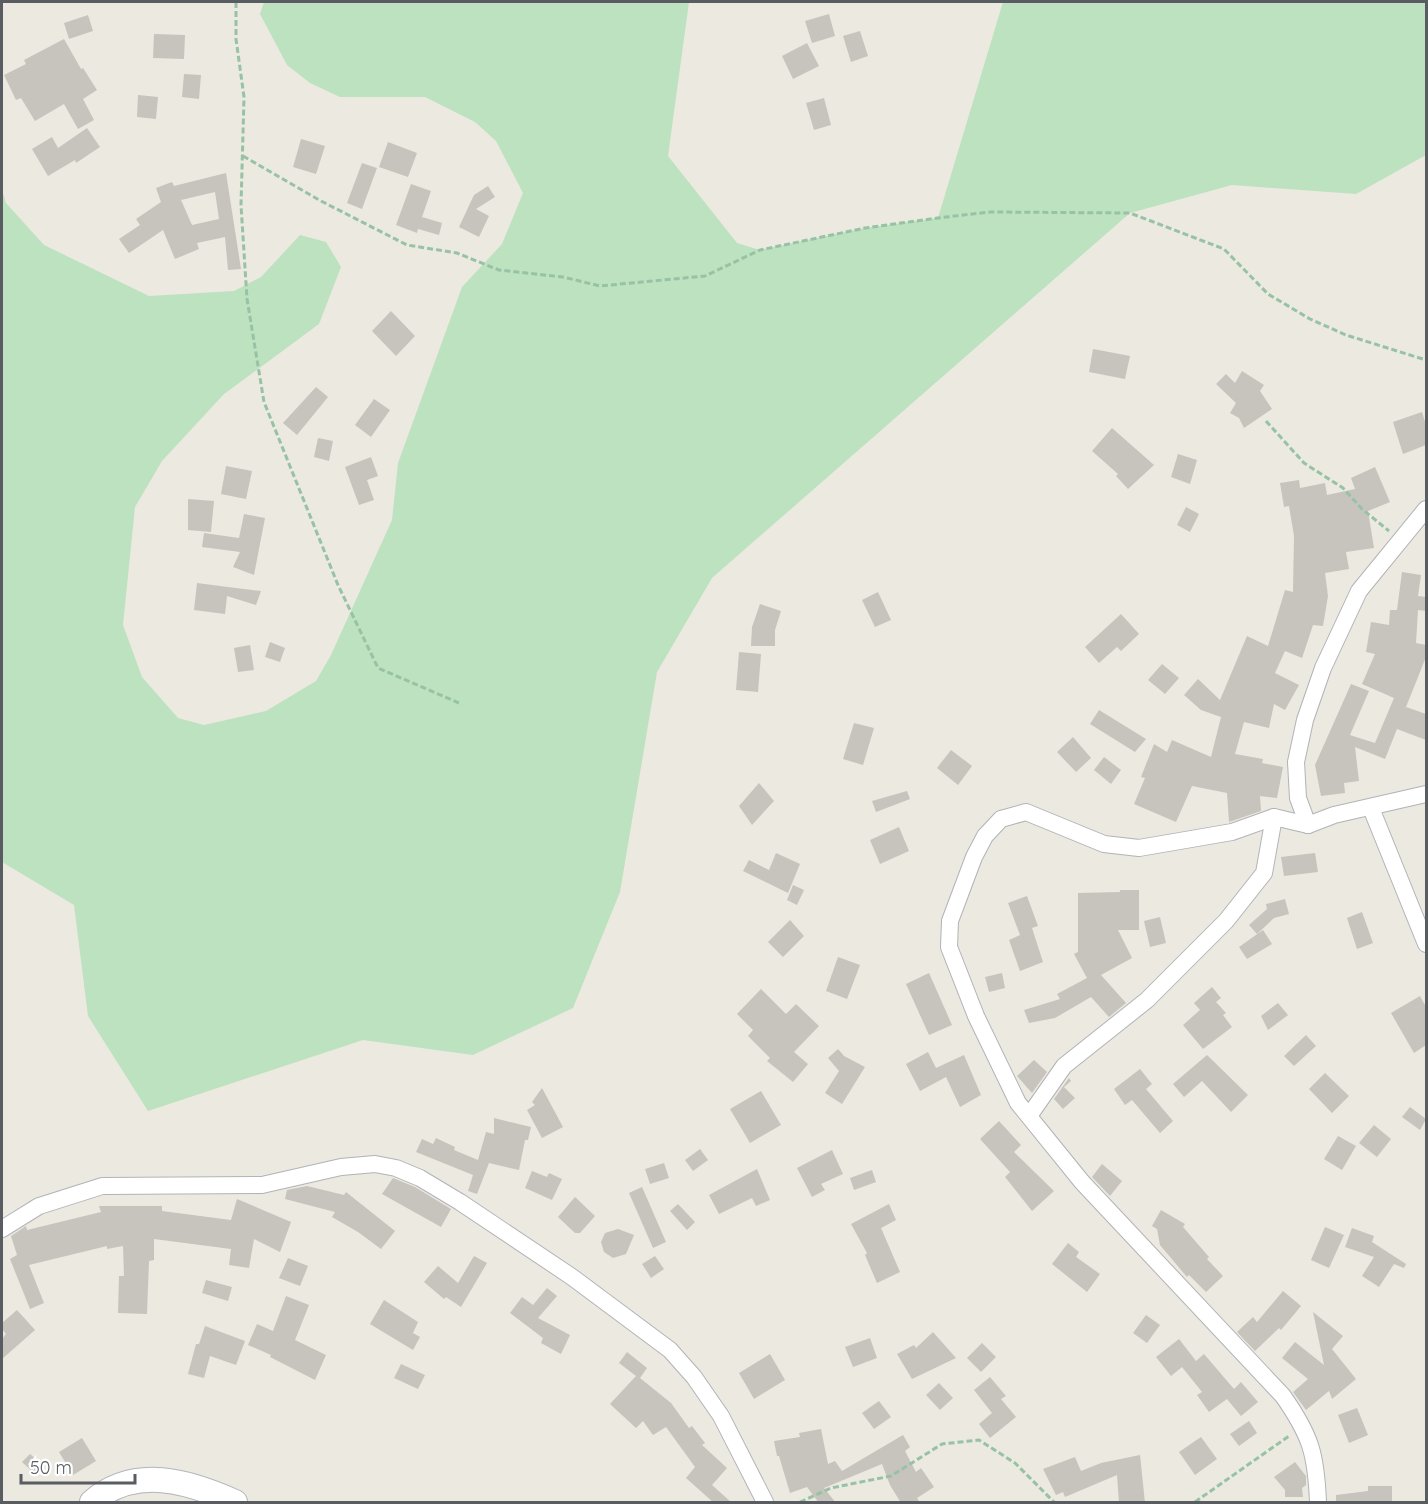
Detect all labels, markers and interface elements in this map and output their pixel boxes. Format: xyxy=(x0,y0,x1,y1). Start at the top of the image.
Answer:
scale bar xyxy=(21,1447,135,1485)
text: 50 m xyxy=(30,1456,72,1479)

